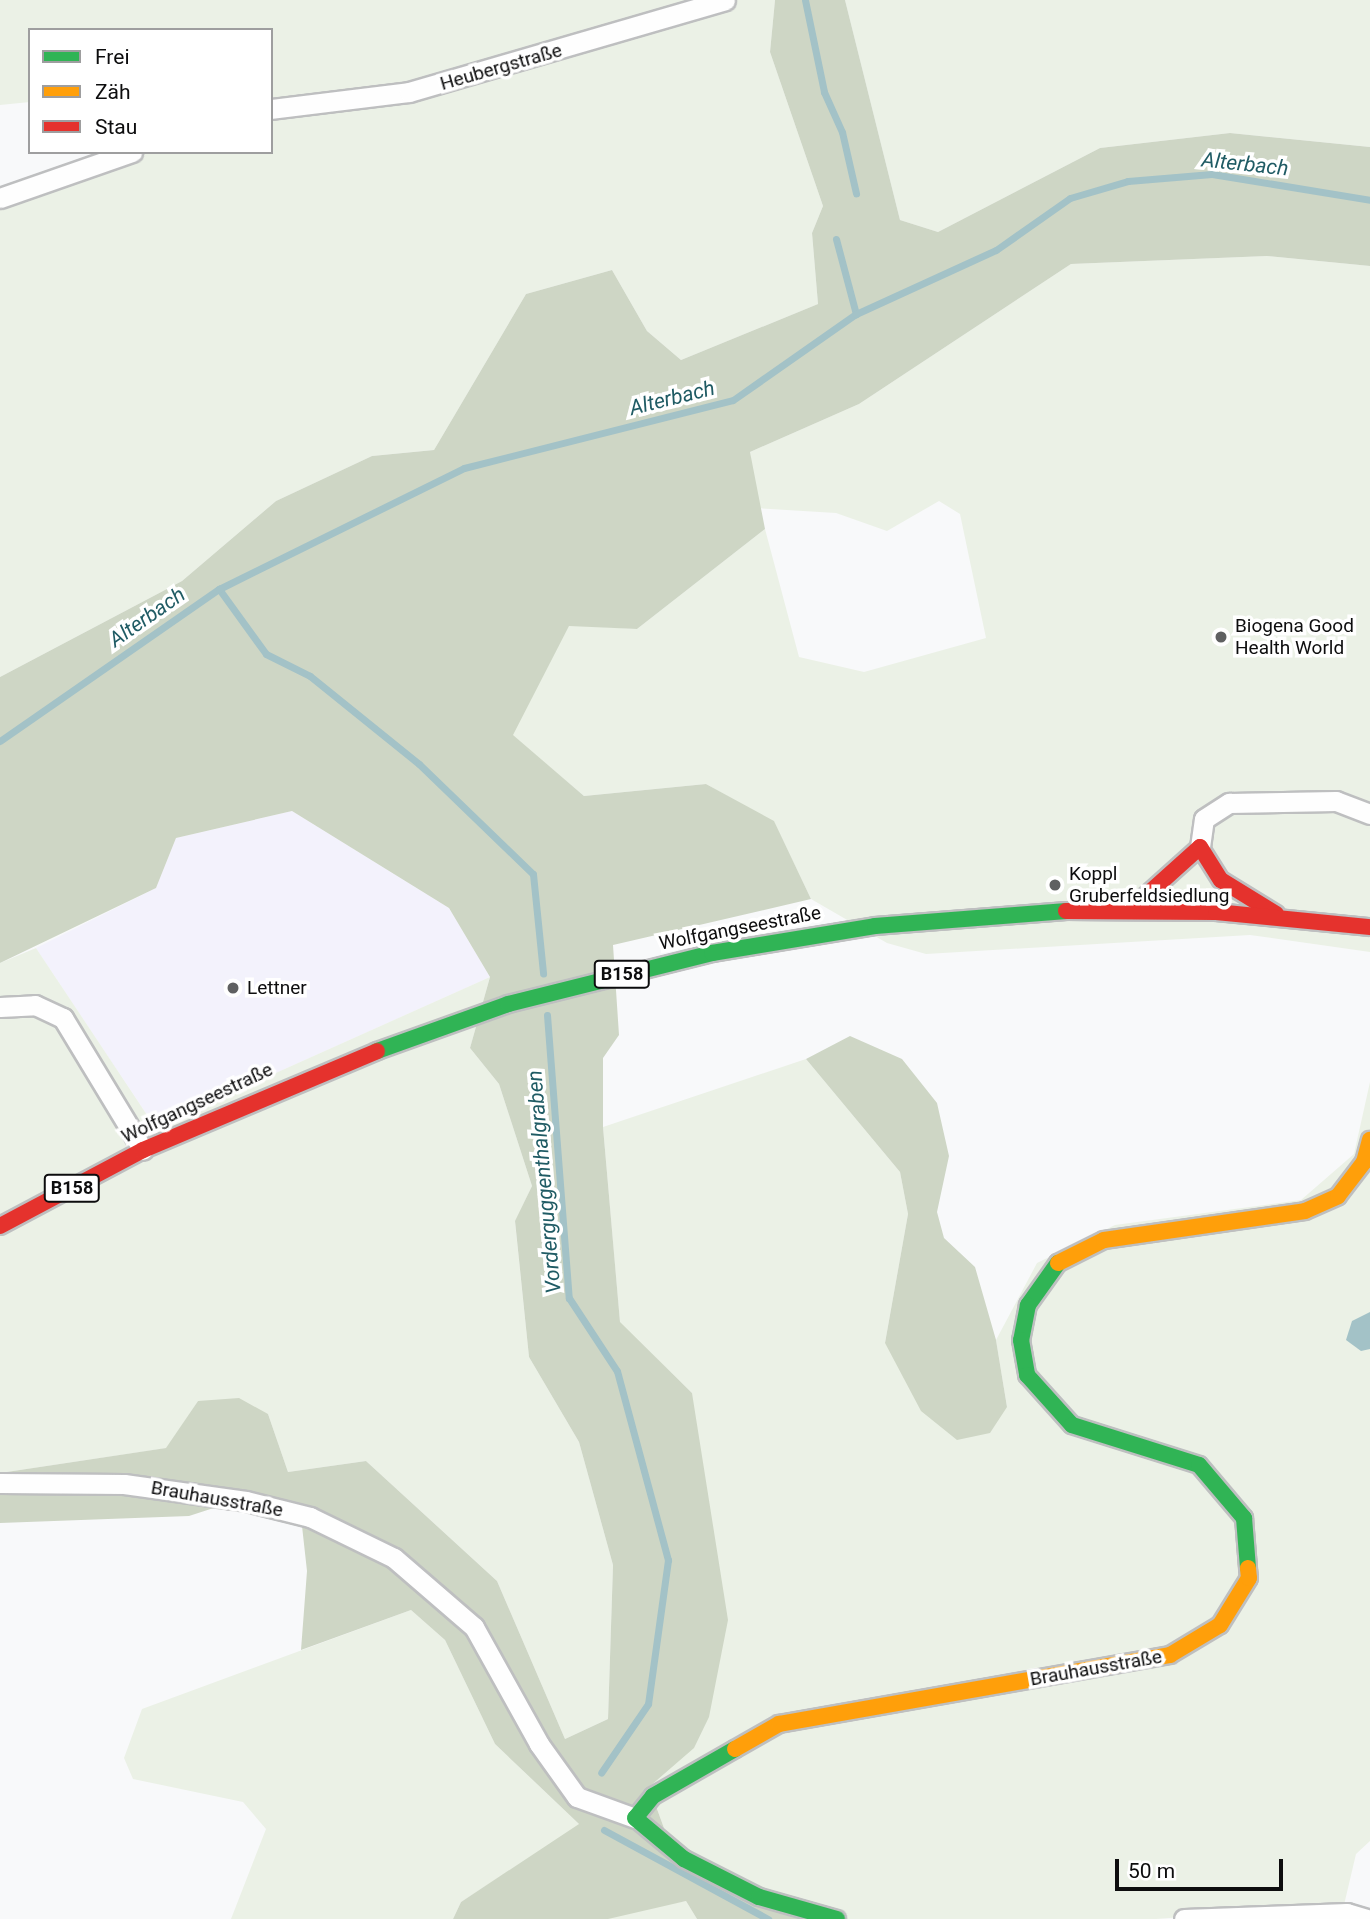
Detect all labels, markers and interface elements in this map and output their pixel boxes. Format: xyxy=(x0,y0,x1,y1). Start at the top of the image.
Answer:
legend xyxy=(28,28,273,154)
street label: Heubergstraße xyxy=(438,39,564,95)
text: Frei xyxy=(95,45,130,69)
text: Zäh xyxy=(95,80,131,104)
text: Stau xyxy=(95,115,137,139)
water label: Alterbach xyxy=(1200,147,1290,181)
water label: Alterbach xyxy=(627,375,717,421)
water label: Alterbach xyxy=(104,582,190,652)
place label: Biogena Good Health World xyxy=(1235,615,1354,659)
marker: Biogena Good Health World xyxy=(1213,629,1229,645)
place label: Koppl Gruberfeldsiedlung xyxy=(1069,863,1229,907)
marker: Koppl Gruberfeldsiedlung xyxy=(1047,877,1063,893)
street label: Wolfgangseestraße xyxy=(657,901,823,955)
road number: B158 xyxy=(592,959,652,988)
place label: Lettner xyxy=(247,977,307,999)
marker: Lettner xyxy=(225,980,241,996)
street label: Wolfgangseestraße xyxy=(118,1058,276,1148)
water label: Vorderguggenthalgraben xyxy=(522,1069,566,1295)
road number: B158 xyxy=(42,1174,102,1203)
street label: Brauhausstraße xyxy=(149,1476,285,1522)
street label: Brauhausstraße xyxy=(1028,1645,1164,1691)
scale bar xyxy=(1118,1846,1286,1890)
text: 50 m xyxy=(1128,1859,1175,1883)

